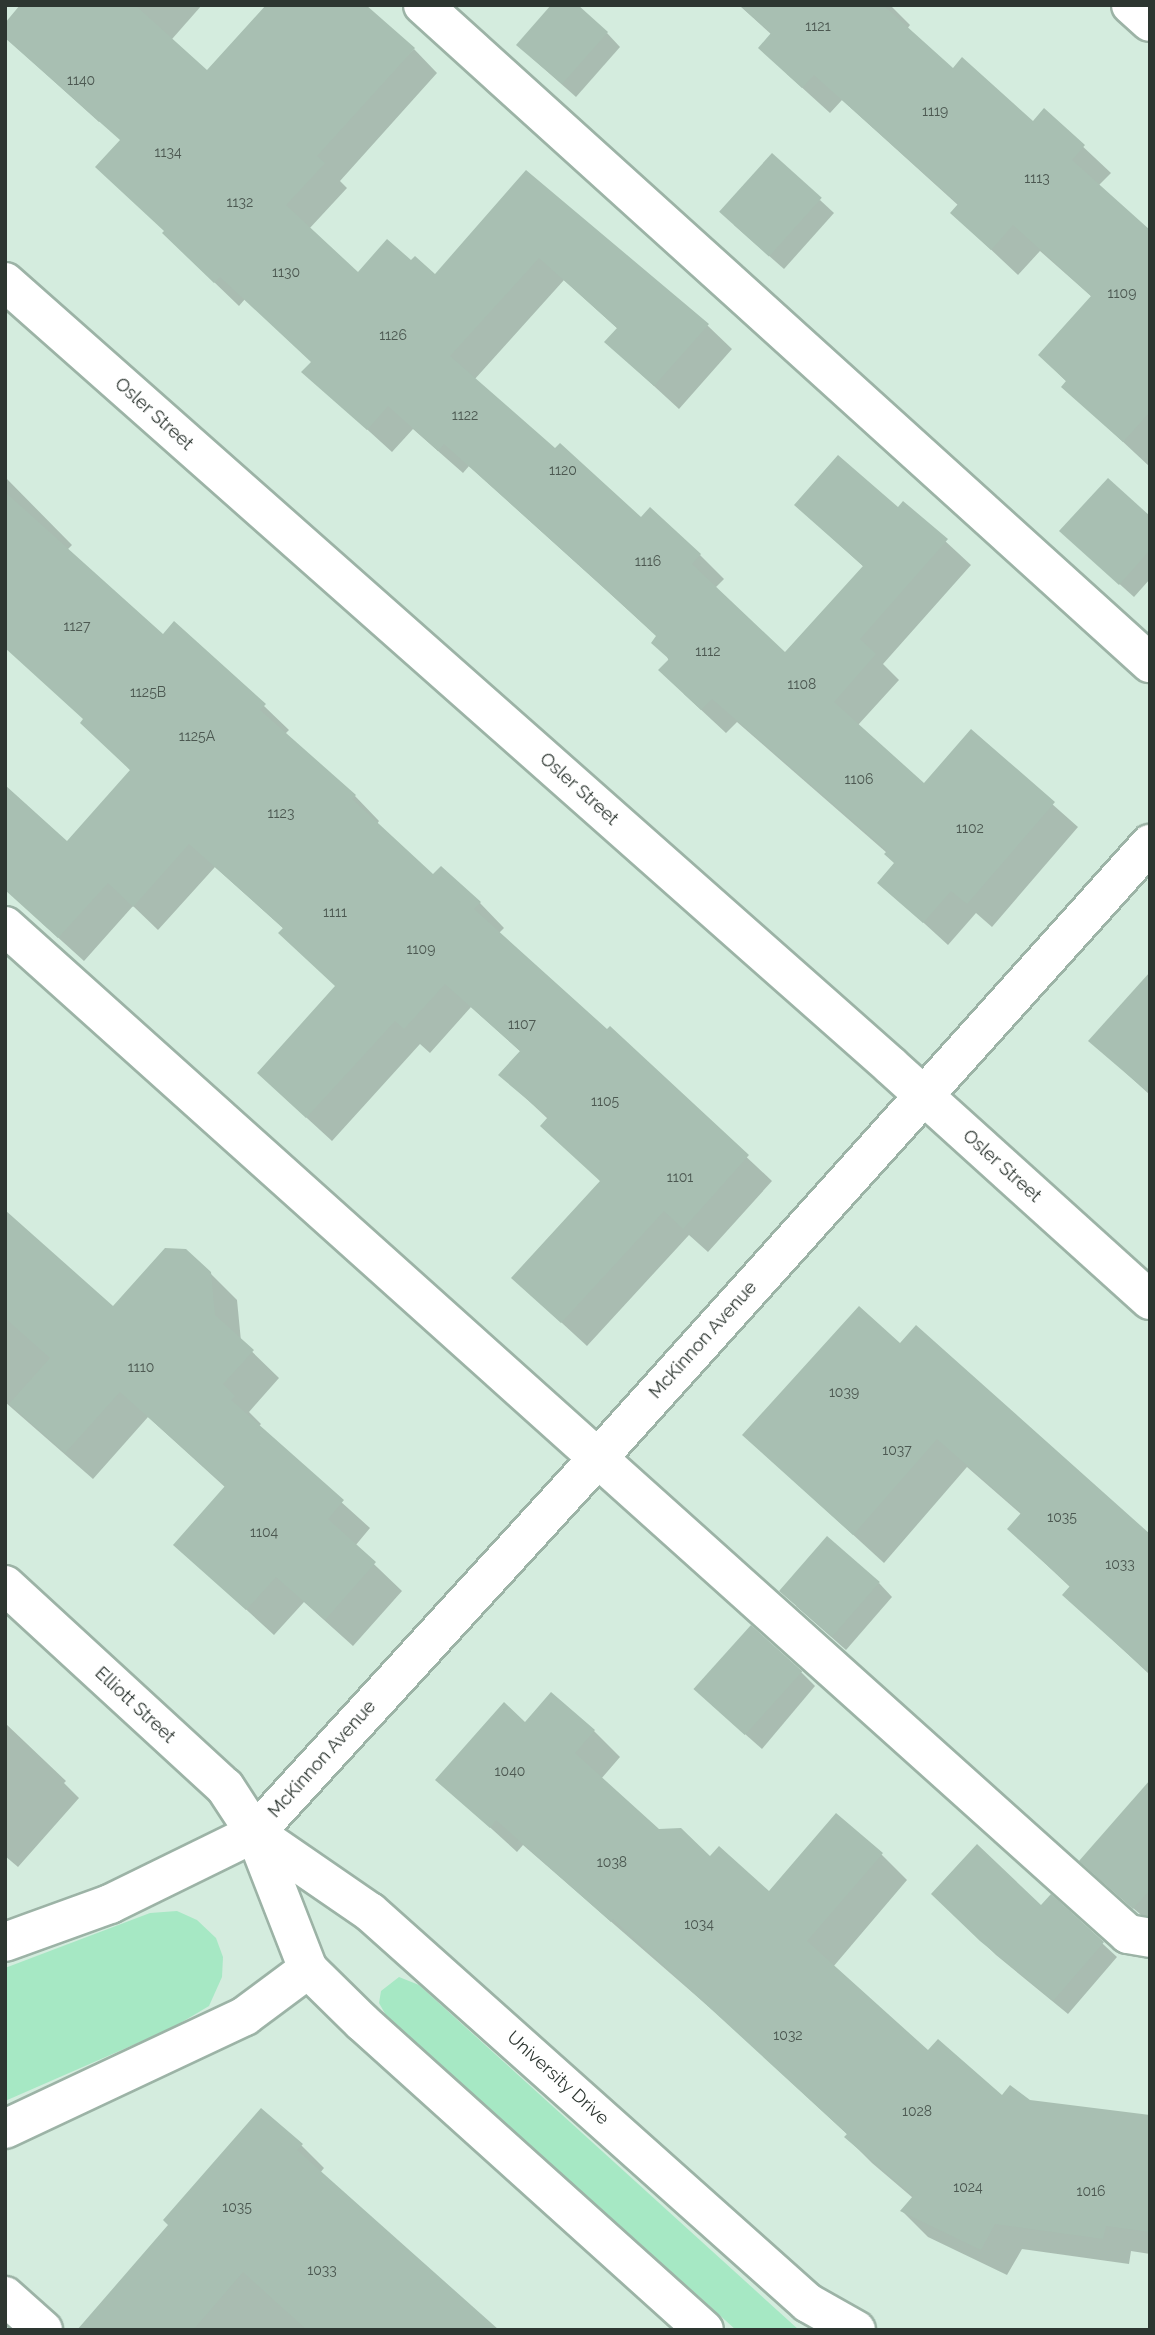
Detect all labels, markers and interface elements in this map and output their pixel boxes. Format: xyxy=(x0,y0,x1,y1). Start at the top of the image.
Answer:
house number: 1121 xyxy=(805,18,831,34)
house number: 1140 xyxy=(67,72,95,88)
house number: 1119 xyxy=(922,103,948,119)
house number: 1134 xyxy=(154,144,182,160)
house number: 1113 xyxy=(1024,170,1050,186)
house number: 1132 xyxy=(227,194,253,210)
house number: 1130 xyxy=(272,264,300,280)
house number: 1109 xyxy=(1108,285,1136,301)
house number: 1126 xyxy=(379,327,407,343)
street label: Osler Street xyxy=(110,373,198,455)
house number: 1122 xyxy=(452,407,478,423)
house number: 1120 xyxy=(549,462,577,478)
house number: 1116 xyxy=(635,553,661,569)
house number: 1127 xyxy=(64,618,90,634)
house number: 1112 xyxy=(695,643,721,659)
house number: 1108 xyxy=(788,676,816,692)
house number: 1125B xyxy=(130,684,166,700)
house number: 1125A xyxy=(179,728,215,744)
street label: Osler Street xyxy=(535,748,623,830)
house number: 1106 xyxy=(845,771,873,787)
house number: 1123 xyxy=(268,805,294,821)
house number: 1102 xyxy=(956,820,984,836)
house number: 1111 xyxy=(323,904,347,920)
house number: 1109 xyxy=(407,941,435,957)
house number: 1107 xyxy=(508,1016,536,1032)
house number: 1105 xyxy=(591,1093,619,1109)
street label: Osler Street xyxy=(958,1125,1046,1207)
house number: 1101 xyxy=(667,1169,693,1185)
street label: McKinnon Avenue xyxy=(644,1277,762,1403)
house number: 1110 xyxy=(128,1359,154,1375)
house number: 1039 xyxy=(829,1384,859,1400)
house number: 1037 xyxy=(882,1442,912,1458)
house number: 1035 xyxy=(1047,1509,1077,1525)
house number: 1104 xyxy=(250,1524,278,1540)
house number: 1033 xyxy=(1105,1556,1135,1572)
street label: Elliott Street xyxy=(90,1662,180,1748)
street label: McKinnon Avenue xyxy=(263,1696,381,1822)
house number: 1040 xyxy=(495,1763,525,1779)
house number: 1038 xyxy=(597,1854,627,1870)
house number: 1034 xyxy=(684,1916,714,1932)
street label: University Drive xyxy=(502,2026,614,2130)
house number: 1032 xyxy=(773,2027,803,2043)
house number: 1028 xyxy=(902,2103,932,2119)
house number: 1024 xyxy=(953,2179,983,2195)
house number: 1016 xyxy=(1077,2183,1105,2199)
house number: 1035 xyxy=(222,2199,252,2215)
house number: 1033 xyxy=(307,2262,337,2278)

